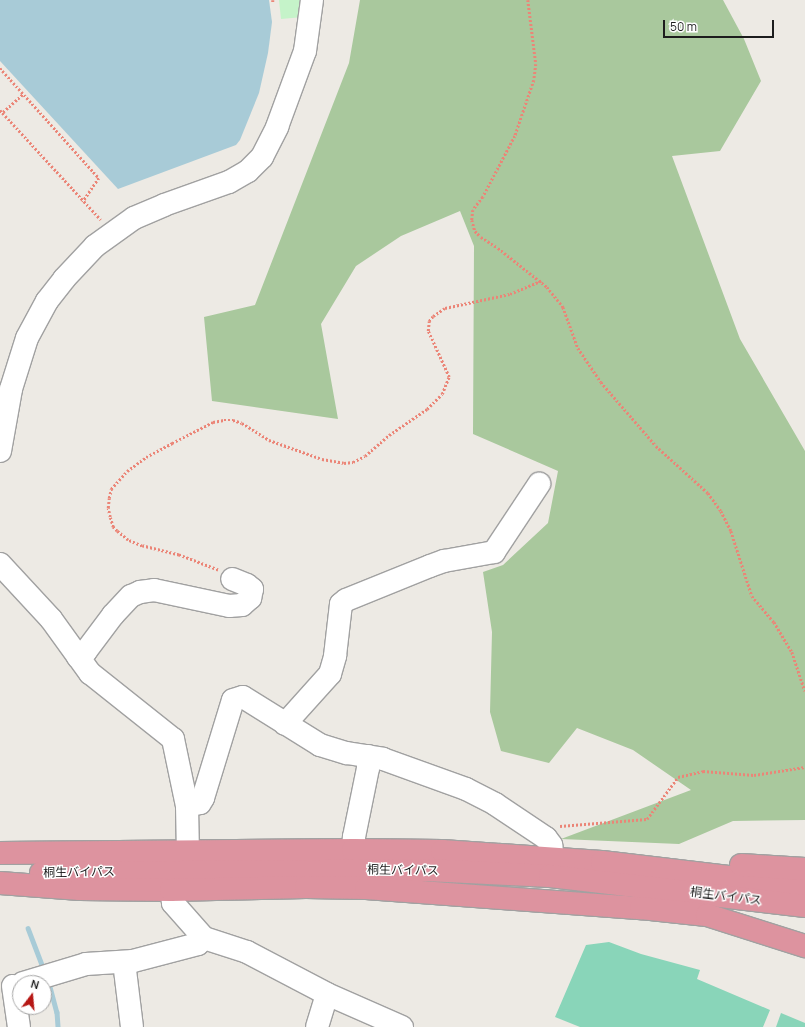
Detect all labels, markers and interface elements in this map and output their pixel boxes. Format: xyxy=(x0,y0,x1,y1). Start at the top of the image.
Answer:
scale bar xyxy=(665,12,776,38)
text: 50 m xyxy=(670,18,697,35)
street label: 桐生バイパス xyxy=(367,862,439,878)
street label: 桐生バイパス xyxy=(43,864,115,880)
street label: 桐生バイパス xyxy=(689,884,763,908)
north arrow xyxy=(12,975,52,1015)
text: N xyxy=(29,976,41,992)

